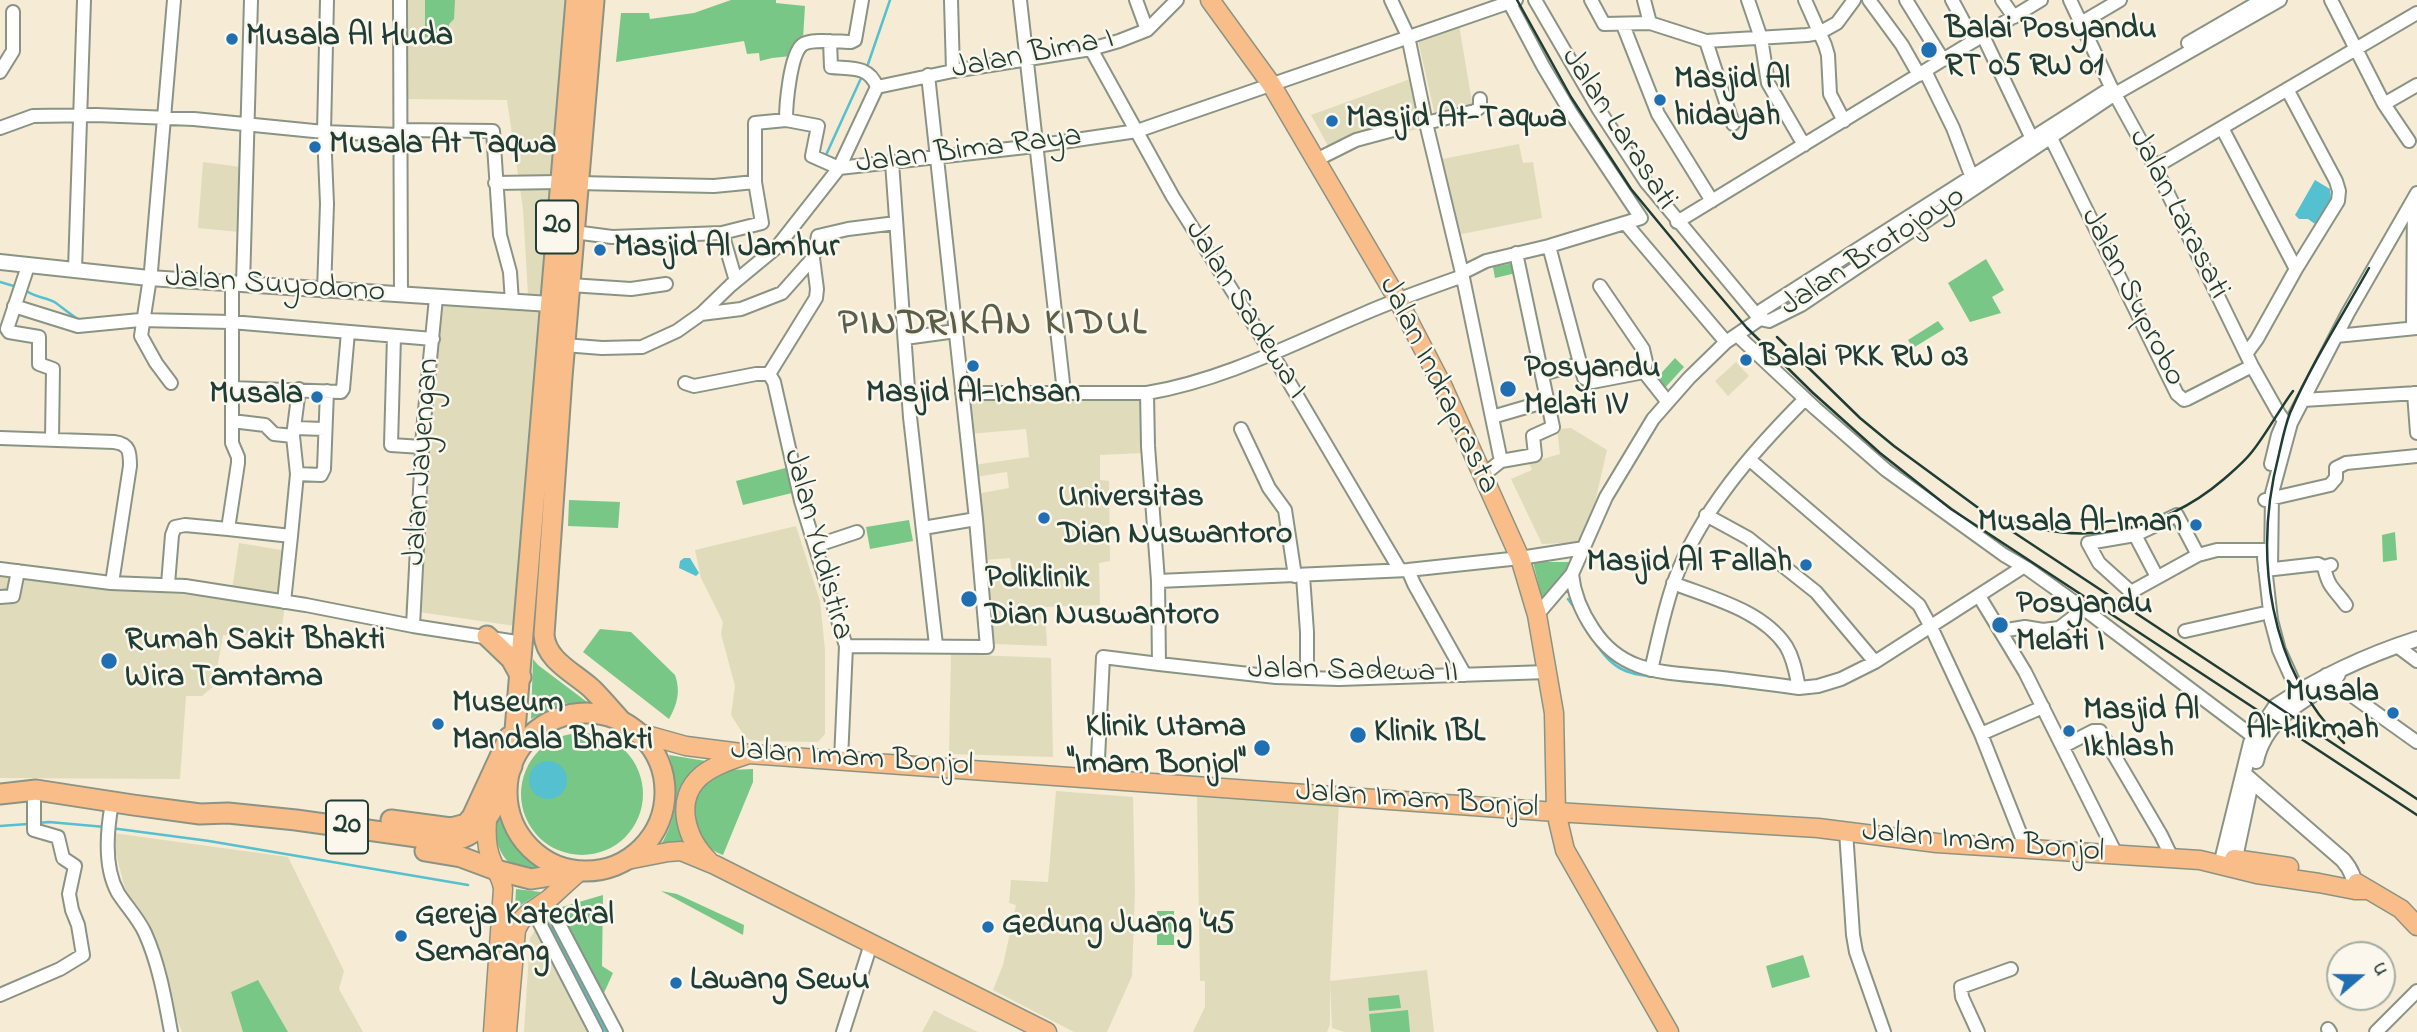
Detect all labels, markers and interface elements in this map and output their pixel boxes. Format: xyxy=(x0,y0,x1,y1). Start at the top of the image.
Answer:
place label: Balai Posyandu RT 05 RW 01 xyxy=(1945,13,2157,88)
place label: Musala Al Huda xyxy=(246,20,453,58)
street label: Jalan Bima I xyxy=(949,21,1117,91)
marker: Musala Al Huda xyxy=(224,31,240,47)
marker: Balai Posyandu RT 05 RW 01 xyxy=(1919,40,1939,60)
street label: Jalan Larasati xyxy=(1550,42,1684,218)
place label: Masjid Al hidayah xyxy=(1674,63,1790,138)
marker: Masjid Al hidayah xyxy=(1652,92,1668,108)
place label: Masjid At-Taqwa xyxy=(1346,102,1567,140)
marker: Masjid At-Taqwa xyxy=(1324,113,1340,129)
street label: Jalan Bima Raya xyxy=(854,119,1084,185)
street label: Jalan Larasati xyxy=(2118,124,2236,306)
place label: Musala At Taqwa xyxy=(329,128,557,166)
marker: Musala At Taqwa xyxy=(307,139,323,155)
street label: Jalan Brotojoyo xyxy=(1774,179,1974,327)
road number: 20 xyxy=(536,201,578,254)
street label: Jalan Suprobo xyxy=(2070,203,2192,393)
street label: Jalan Sadewa I xyxy=(1174,215,1314,407)
place label: Masjid Al Jamhur xyxy=(614,231,839,269)
marker: Masjid Al Jamhur xyxy=(592,242,608,258)
street label: Jalan Suyodono xyxy=(164,260,386,314)
street label: Jalan Indraprasta xyxy=(1368,271,1506,501)
district label: PINDRIKAN KIDUL xyxy=(840,304,1146,350)
place label: Balai PKK RW 03 xyxy=(1760,341,1968,379)
place label: Posyandu Melati IV xyxy=(1524,352,1661,427)
marker: Balai PKK RW 03 xyxy=(1738,352,1754,368)
street label: Jalan Jayengan xyxy=(398,357,450,567)
marker: Masjid Al-Ichsan xyxy=(965,358,981,374)
place label: Masjid Al-Ichsan xyxy=(866,377,1080,415)
place label: Musala xyxy=(209,378,303,416)
marker: Posyandu Melati IV xyxy=(1498,379,1518,399)
marker: Musala xyxy=(309,389,325,405)
street label: Jalan Yudistira xyxy=(772,445,860,645)
place label: Universitas Dian Nuswantoro xyxy=(1058,481,1292,556)
place label: Musala Al-Iman xyxy=(1978,506,2182,544)
marker: Universitas Dian Nuswantoro xyxy=(1036,510,1052,526)
marker: Musala Al-Iman xyxy=(2188,517,2204,533)
place label: Masjid Al Fallah xyxy=(1587,546,1792,584)
marker: Masjid Al Fallah xyxy=(1798,557,1814,573)
place label: Poliklinik Dian Nuswantoro xyxy=(985,562,1219,637)
place label: Posyandu Melati I xyxy=(2016,588,2153,663)
marker: Poliklinik Dian Nuswantoro xyxy=(959,589,979,609)
marker: Posyandu Melati I xyxy=(1990,615,2010,635)
place label: Rumah Sakit Bhakti Wira Tamtama xyxy=(125,624,385,699)
marker: Rumah Sakit Bhakti Wira Tamtama xyxy=(99,651,119,671)
street label: Jalan Sadewa II xyxy=(1247,652,1459,694)
place label: Musala Al-Hikmah xyxy=(2246,676,2379,751)
place label: Museum Mandala Bhakti xyxy=(452,687,653,762)
place label: Masjid Al Ikhlash xyxy=(2083,694,2199,769)
marker: Musala Al-Hikmah xyxy=(2385,705,2401,721)
place label: Klinik Utama "Imam Bonjol" xyxy=(1067,711,1246,786)
marker: Museum Mandala Bhakti xyxy=(430,716,446,732)
place label: Klinik IBL xyxy=(1374,716,1485,754)
marker: Masjid Al Ikhlash xyxy=(2061,723,2077,739)
marker: Klinik IBL xyxy=(1348,725,1368,745)
street label: Jalan Imam Bonjol xyxy=(729,732,975,788)
marker: Klinik Utama "Imam Bonjol" xyxy=(1252,738,1272,758)
street label: Jalan Imam Bonjol xyxy=(1294,774,1540,830)
road number: 20 xyxy=(326,800,368,854)
street label: Jalan Imam Bonjol xyxy=(1860,814,2106,874)
place label: Gereja Katedral Semarang xyxy=(415,899,614,974)
place label: Gedung Juang '45 xyxy=(1002,908,1235,946)
marker: Gedung Juang '45 xyxy=(980,919,996,935)
marker: Gereja Katedral Semarang xyxy=(393,928,409,944)
north arrow xyxy=(2326,941,2396,1011)
text: U xyxy=(2365,959,2394,980)
place label: Lawang Sewu xyxy=(690,964,870,1002)
marker: Lawang Sewu xyxy=(668,975,684,991)

